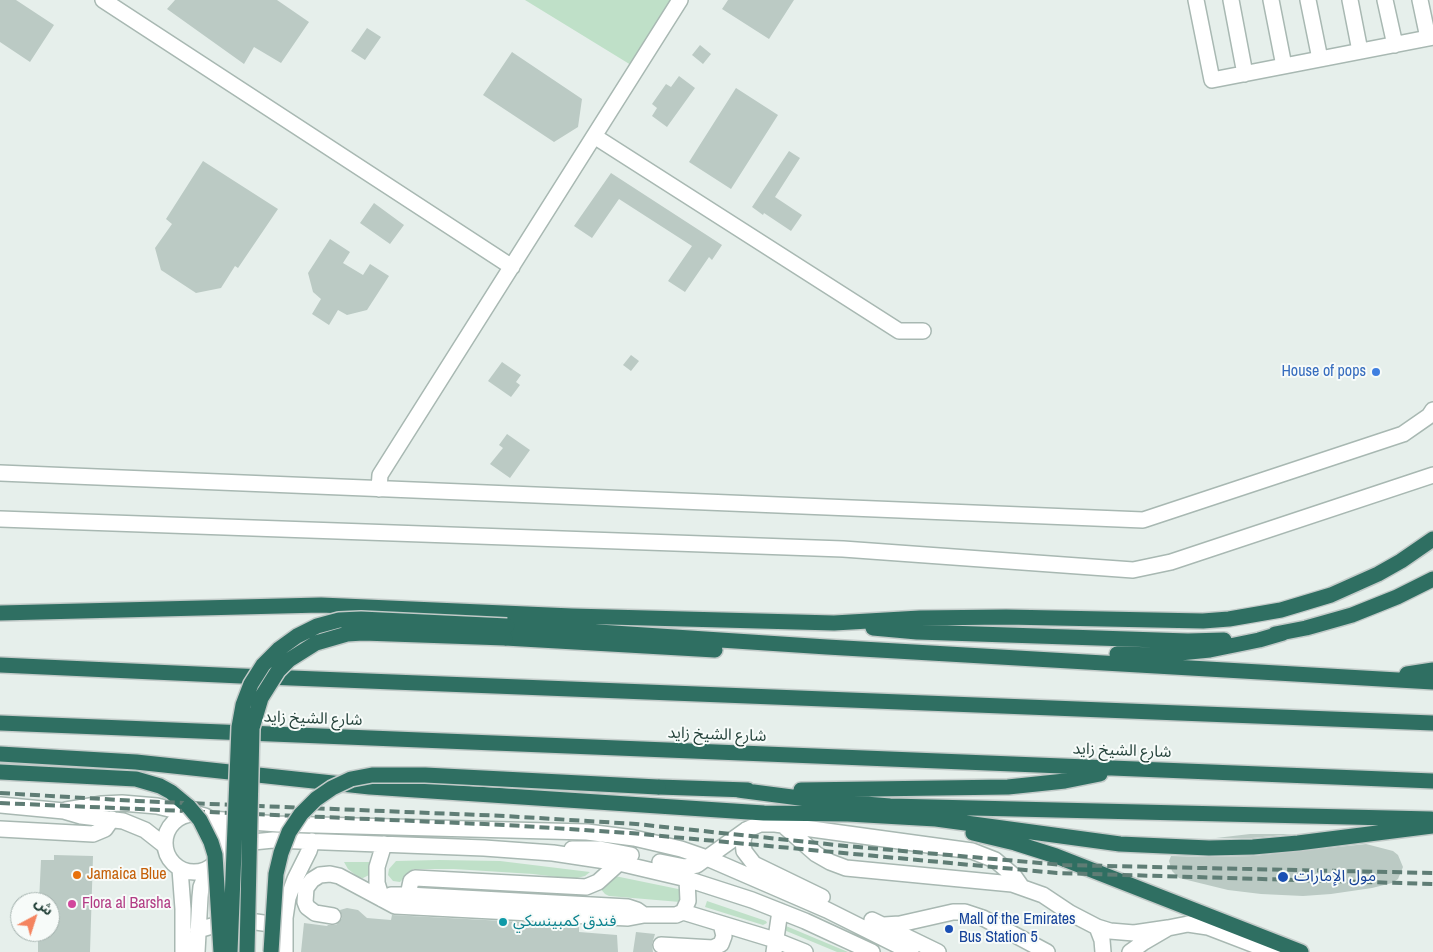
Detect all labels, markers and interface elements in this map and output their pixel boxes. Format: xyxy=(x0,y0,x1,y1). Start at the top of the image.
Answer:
place label: House of pops xyxy=(1281,362,1366,382)
marker: House of pops xyxy=(1370,366,1382,378)
street label: شارع الشيخ زايد xyxy=(263,708,363,730)
street label: شارع الشيخ زايد xyxy=(667,724,767,746)
street label: شارع الشيخ زايد xyxy=(1072,740,1172,762)
place label: Jamaica Blue xyxy=(87,865,166,885)
place label: مول الإمارات xyxy=(1294,867,1376,887)
marker: Jamaica Blue xyxy=(71,869,83,881)
marker: مول الإمارات xyxy=(1276,870,1290,884)
north arrow xyxy=(10,892,60,942)
text: ش xyxy=(31,893,57,919)
place label: Flora al Barsha xyxy=(82,894,171,914)
marker: Flora al Barsha xyxy=(66,898,78,910)
place label: Mall of the Emirates Bus Station 5 xyxy=(959,910,1076,948)
place label: فندق كمبينسكي xyxy=(513,912,616,932)
marker: فندق كمبينسكي xyxy=(497,916,509,928)
marker: Mall of the Emirates Bus Station 5 xyxy=(943,923,955,935)

